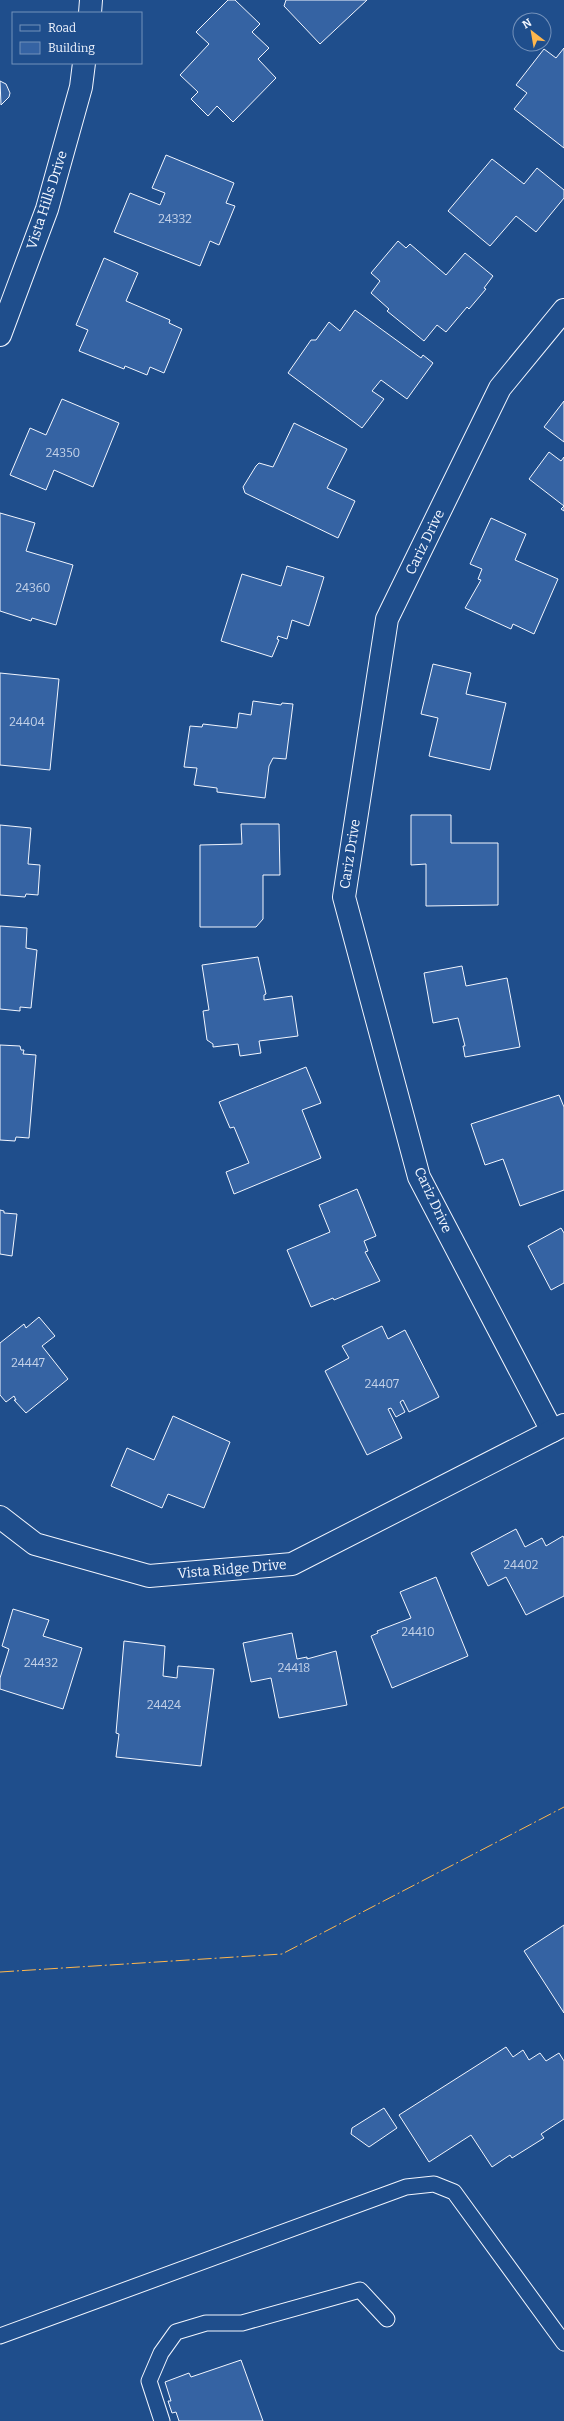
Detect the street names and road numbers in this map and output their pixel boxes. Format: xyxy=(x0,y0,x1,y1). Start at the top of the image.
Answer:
street label: Vista Hills Drive xyxy=(23,149,71,251)
street label: Cariz Drive xyxy=(402,507,448,577)
street label: Cariz Drive xyxy=(336,818,364,890)
street label: Cariz Drive xyxy=(410,1164,456,1236)
street label: Vista Ridge Drive xyxy=(177,1556,287,1582)

